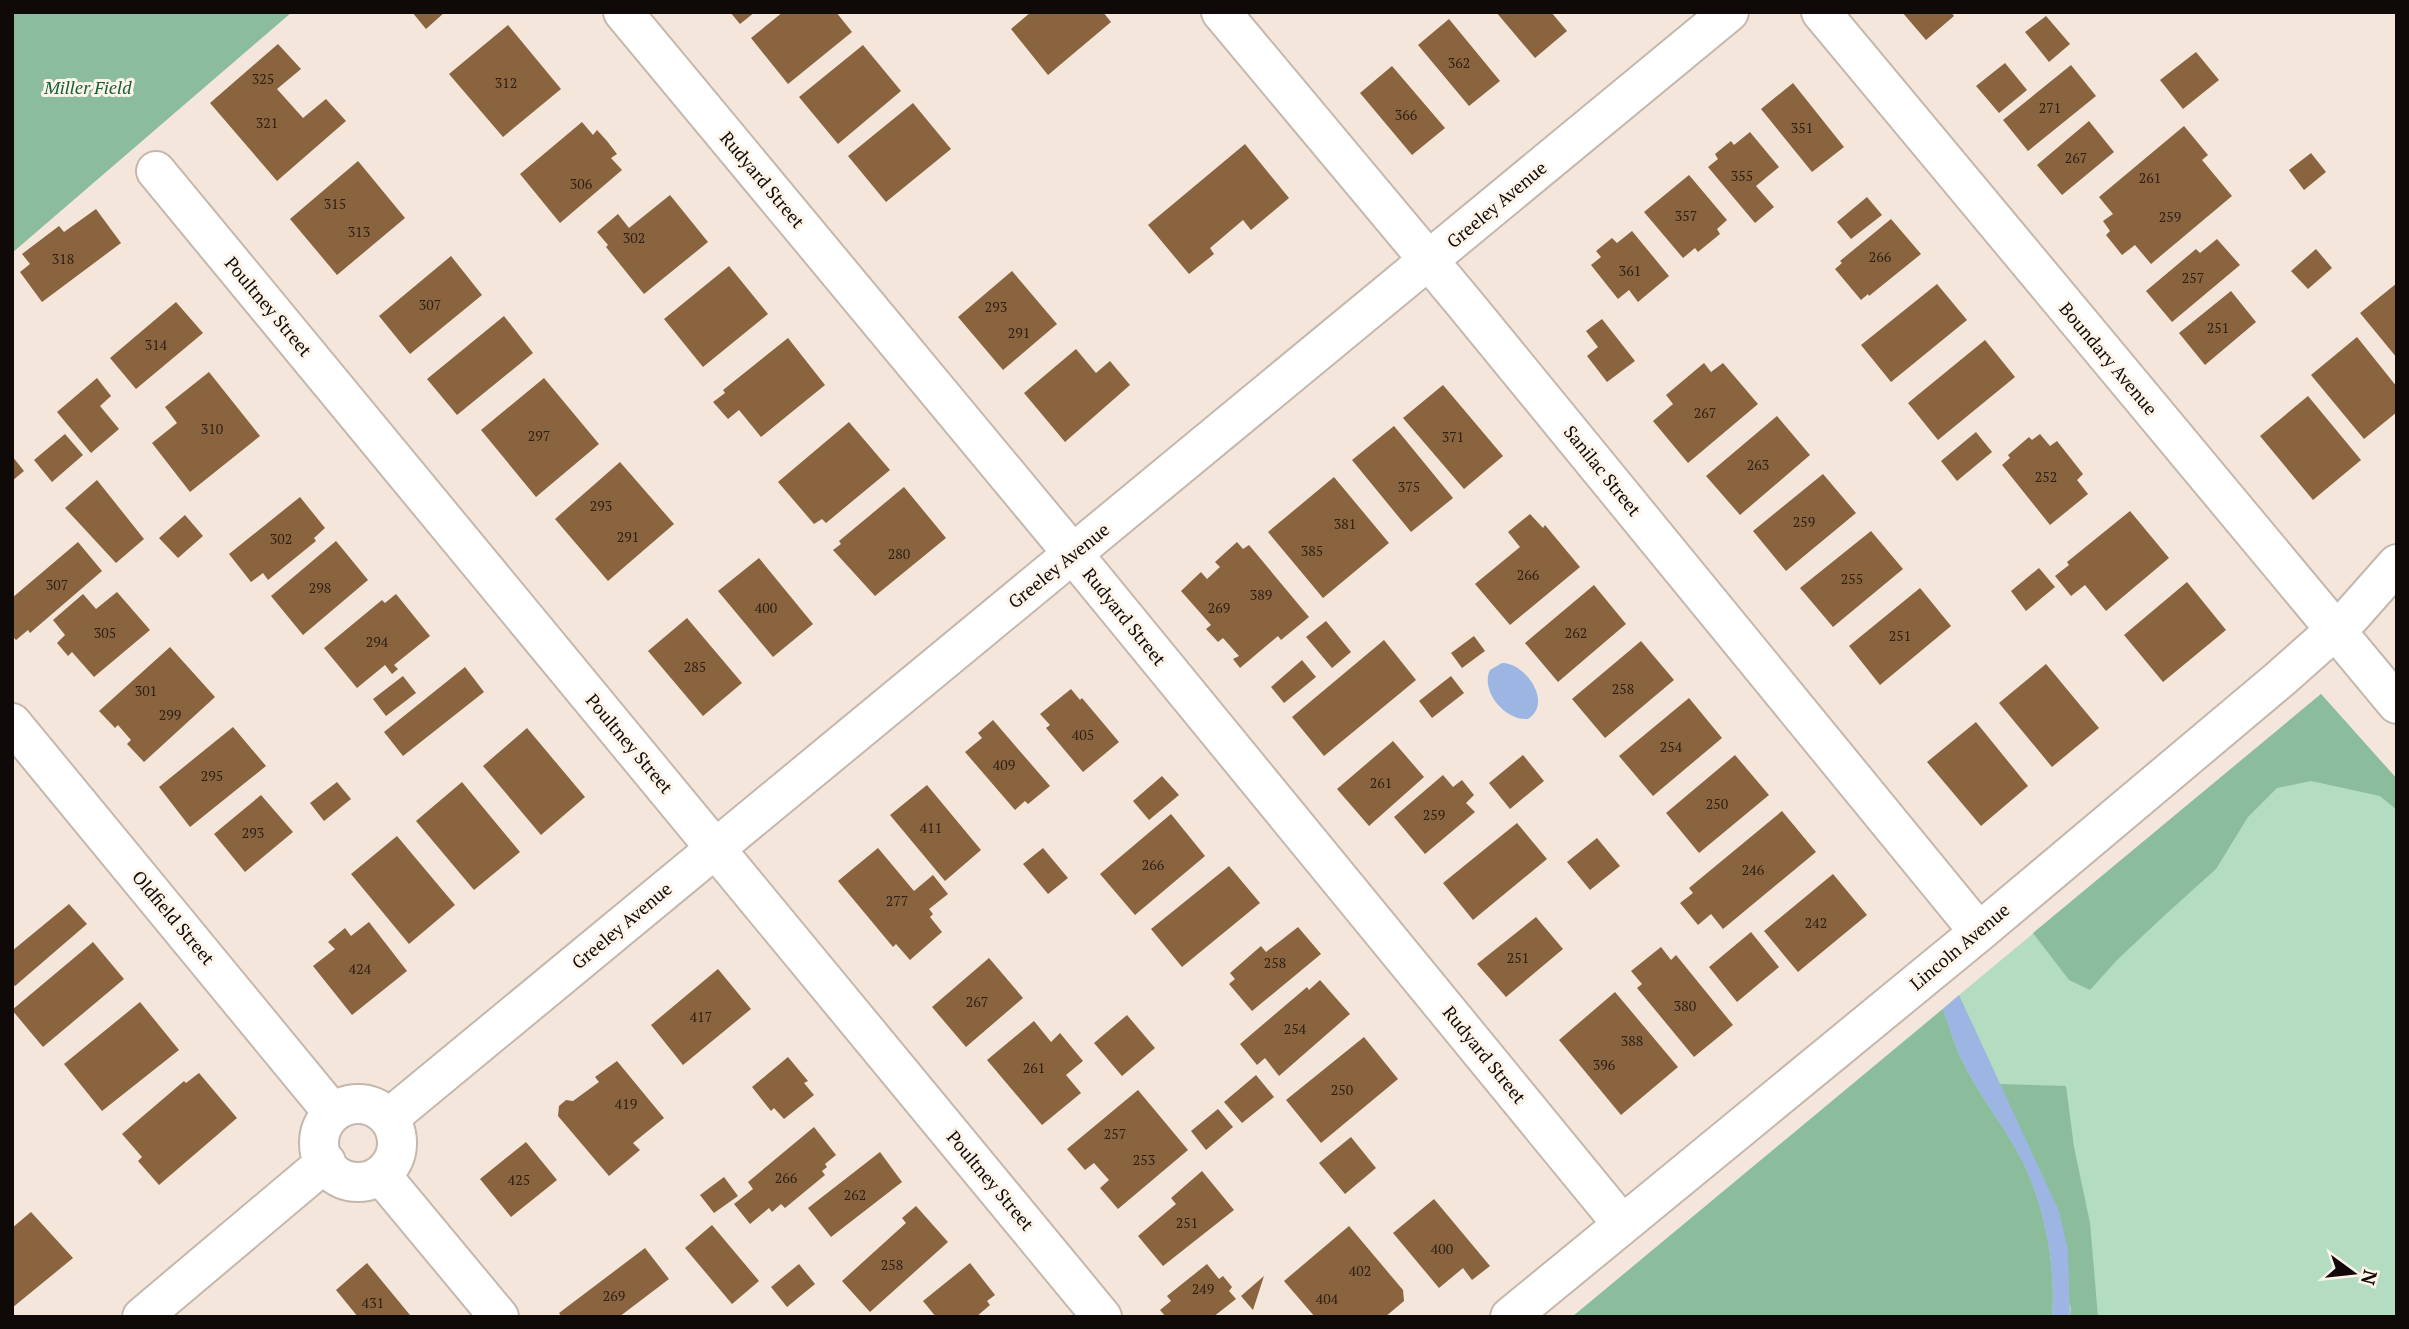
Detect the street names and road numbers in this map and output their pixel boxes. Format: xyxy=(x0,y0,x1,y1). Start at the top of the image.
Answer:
street label: Rudyard Street xyxy=(715,126,810,233)
street label: Greeley Avenue xyxy=(1441,155,1551,253)
street label: Poultney Street xyxy=(220,251,318,362)
street label: Boundary Avenue xyxy=(2054,297,2163,420)
street label: Sanilac Street xyxy=(1559,420,1647,521)
street label: Greeley Avenue xyxy=(1003,517,1114,613)
street label: Rudyard Street xyxy=(1078,562,1172,671)
street label: Poultney Street xyxy=(581,688,679,799)
street label: Oldfield Street xyxy=(127,865,221,970)
street label: Greeley Avenue xyxy=(566,876,676,974)
street label: Lincoln Avenue xyxy=(1904,897,2014,995)
street label: Rudyard Street xyxy=(1438,1000,1532,1109)
street label: Poultney Street xyxy=(942,1125,1040,1236)

